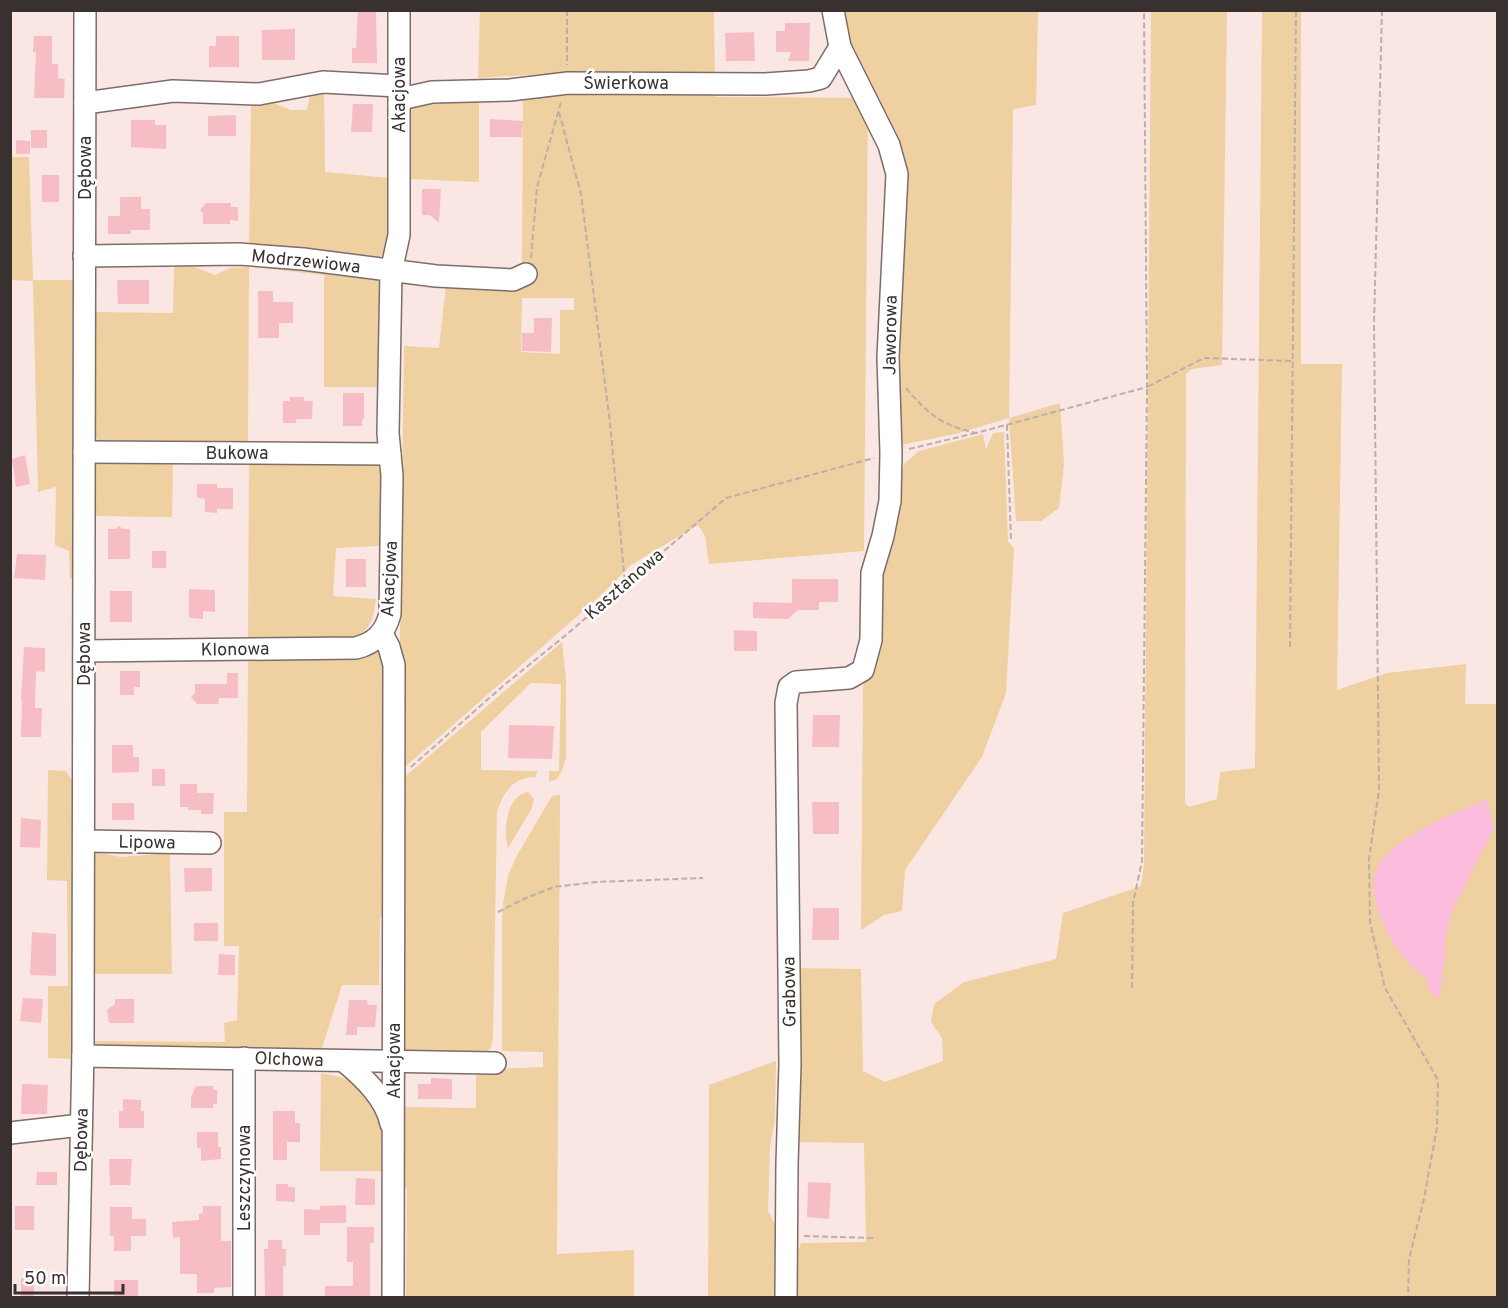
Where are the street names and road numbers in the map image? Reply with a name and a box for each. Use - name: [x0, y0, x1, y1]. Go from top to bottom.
- street label: Akacjowa: [389, 57, 412, 133]
- street label: Świerkowa: [583, 71, 669, 96]
- street label: Dębowa: [75, 136, 98, 200]
- street label: Modrzewiowa: [250, 245, 362, 280]
- street label: Jaworowa: [879, 295, 904, 375]
- street label: Bukowa: [206, 443, 268, 466]
- street label: Akacjowa: [377, 540, 404, 618]
- street label: Kasztanowa: [581, 545, 669, 626]
- street label: Dębowa: [74, 622, 97, 686]
- street label: Klonowa: [200, 638, 270, 663]
- street label: Lipowa: [118, 832, 176, 855]
- street label: Grabowa: [778, 956, 803, 1028]
- street label: Akacjowa: [384, 1023, 407, 1099]
- street label: Olchowa: [254, 1048, 324, 1073]
- street label: Dębowa: [70, 1108, 95, 1172]
- street label: Leszczynowa: [234, 1125, 257, 1231]

